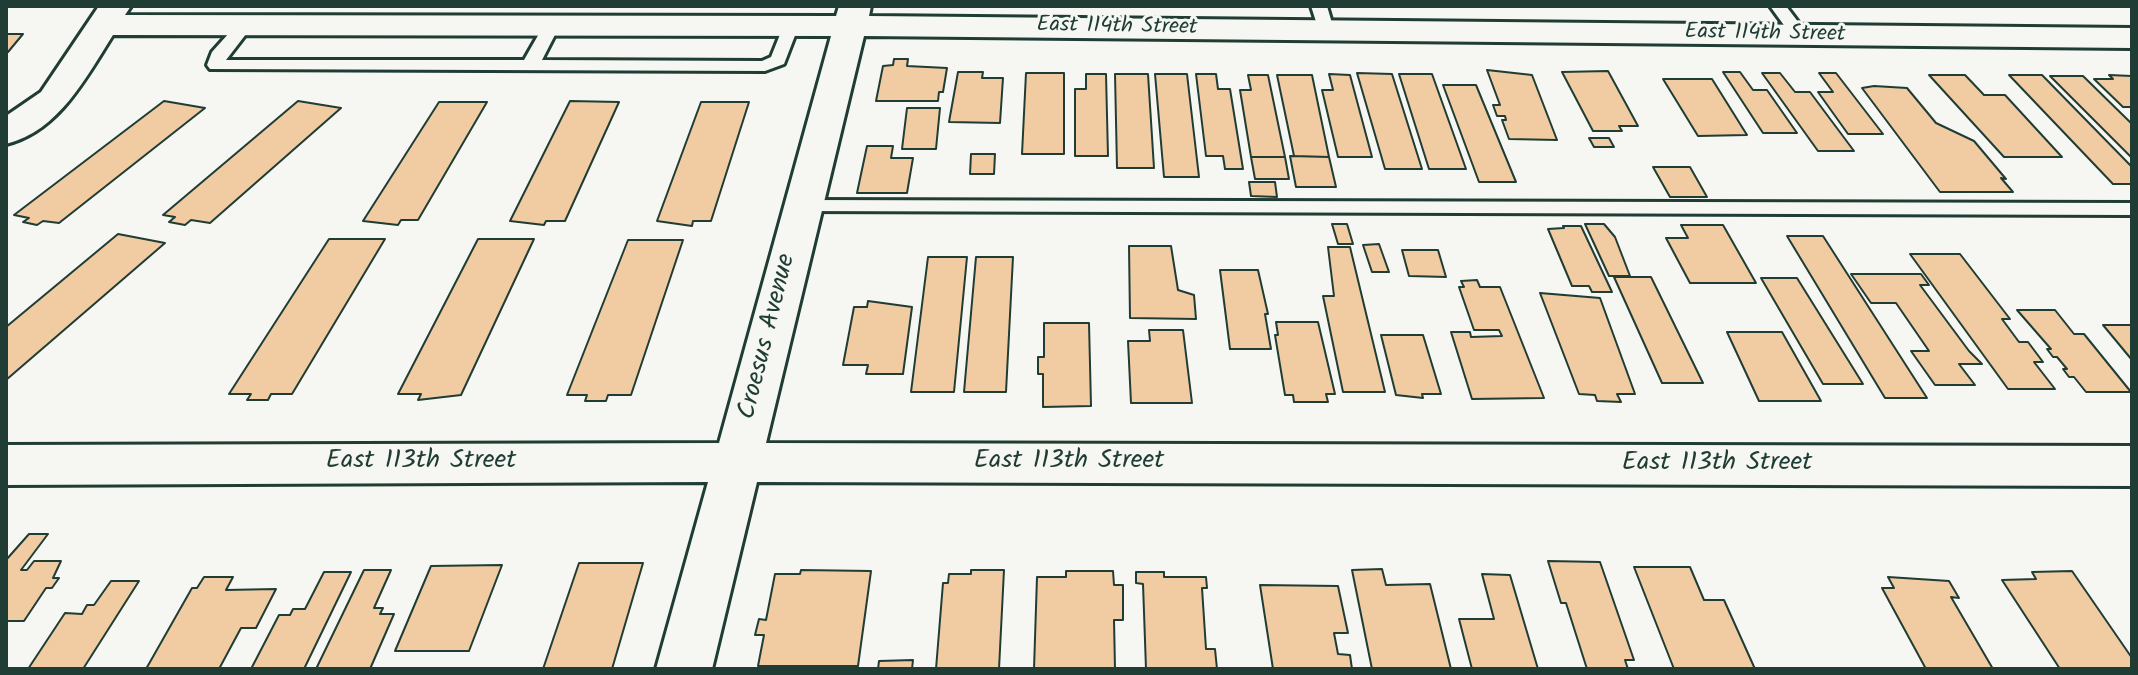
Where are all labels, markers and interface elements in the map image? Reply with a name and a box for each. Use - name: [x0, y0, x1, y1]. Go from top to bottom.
- street label: East 114th Street: [1036, 13, 1198, 43]
- street label: East 114th Street: [1684, 20, 1846, 50]
- street label: Croesus Avenue: [733, 251, 805, 423]
- street label: East 113th Street: [326, 447, 516, 479]
- street label: East 113th Street: [974, 447, 1164, 479]
- street label: East 113th Street: [1622, 449, 1812, 481]

